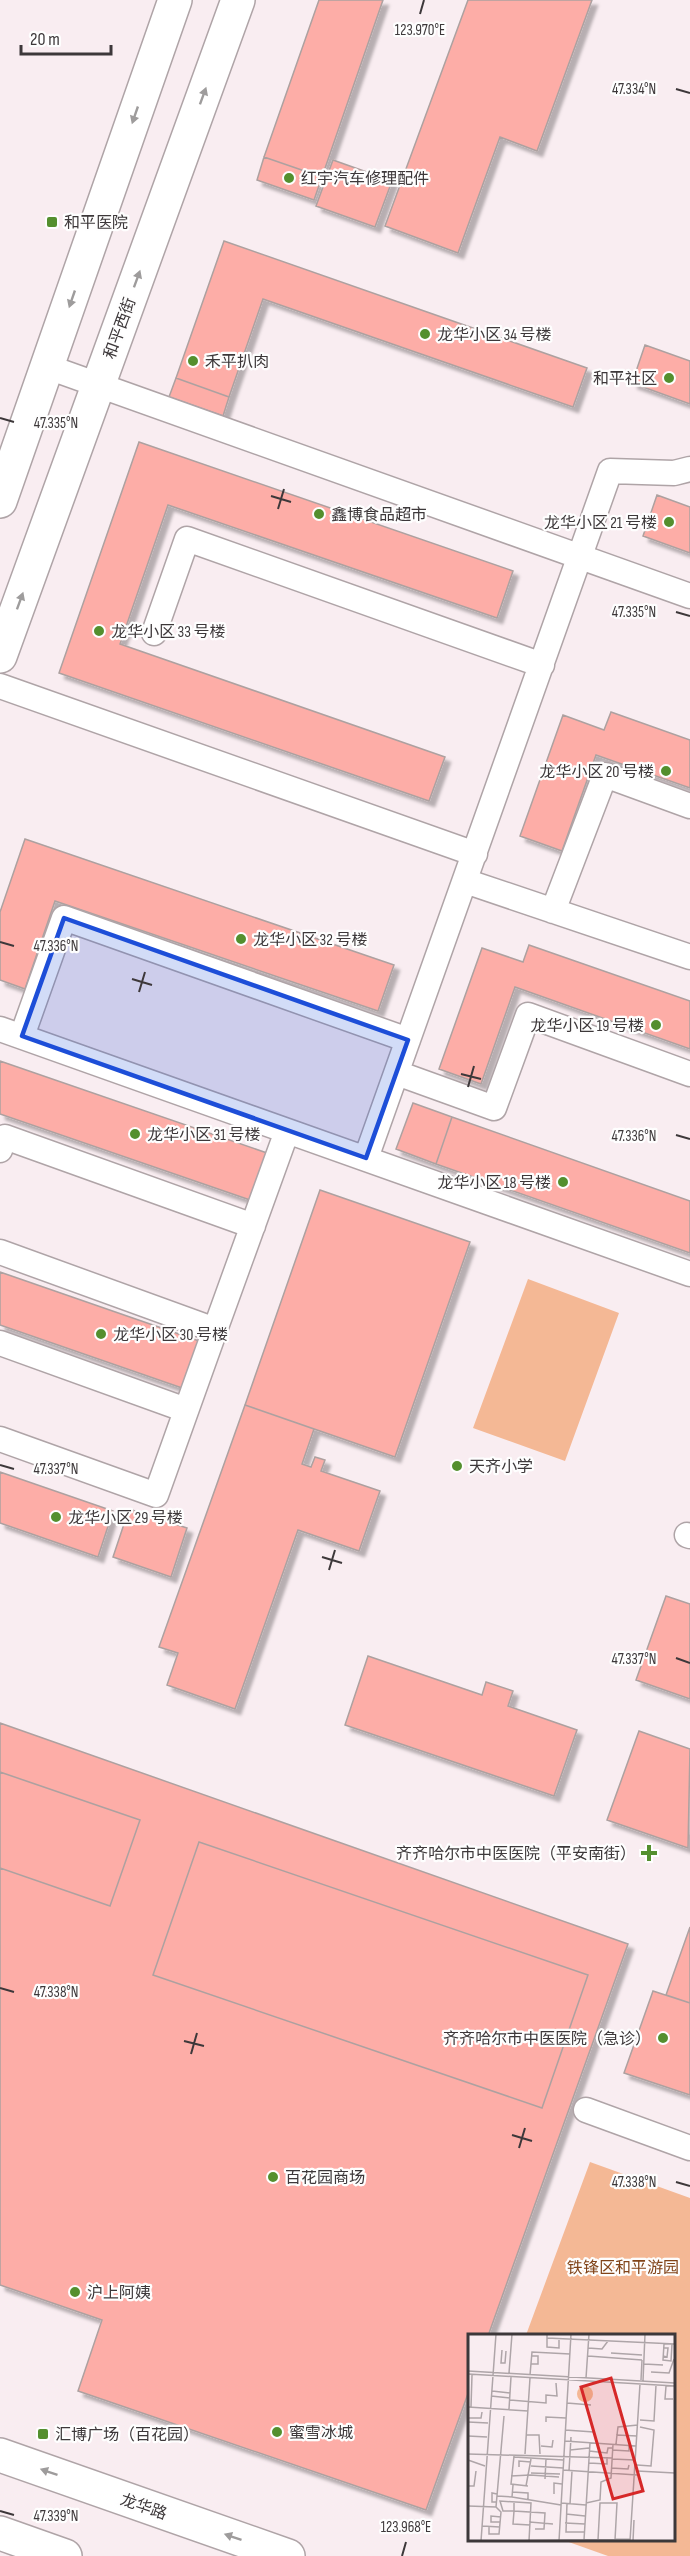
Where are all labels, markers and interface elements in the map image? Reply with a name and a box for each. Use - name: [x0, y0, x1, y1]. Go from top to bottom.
- scale bar: [21, 18, 111, 56]
- text: 123.970°E: [395, 21, 445, 40]
- text: 20 m: [30, 29, 60, 50]
- text: 47.334°N: [612, 80, 656, 99]
- one-way arrow: [199, 87, 208, 105]
- one-way arrow: [130, 106, 140, 124]
- place label: 红宇汽车修理配件: [301, 170, 429, 189]
- marker: 红宇汽车修理配件: [282, 171, 296, 185]
- place label: 和平医院: [64, 214, 128, 233]
- marker: 和平医院: [45, 215, 59, 229]
- one-way arrow: [132, 270, 142, 288]
- one-way arrow: [66, 290, 76, 308]
- street label: 和平西街: [101, 295, 140, 362]
- place label: 龙华小区 34 号楼: [437, 326, 552, 345]
- marker: 龙华小区 34 号楼: [418, 327, 432, 341]
- place label: 禾平扒肉: [205, 353, 269, 372]
- marker: 禾平扒肉: [186, 354, 200, 368]
- place label: 和平社区: [593, 370, 657, 389]
- marker: 和平社区: [662, 371, 676, 385]
- text: 47.335°N: [34, 414, 78, 433]
- place label: 鑫博食品超市: [331, 506, 427, 525]
- marker: 鑫博食品超市: [312, 507, 326, 521]
- place label: 龙华小区 21 号楼: [544, 514, 657, 533]
- marker: 龙华小区 21 号楼: [662, 515, 676, 529]
- one-way arrow: [16, 592, 25, 610]
- text: 47.335°N: [612, 603, 656, 622]
- place label: 龙华小区 33 号楼: [111, 623, 226, 642]
- marker: 龙华小区 33 号楼: [92, 624, 106, 638]
- place label: 龙华小区 20 号楼: [539, 763, 654, 782]
- marker: 龙华小区 20 号楼: [659, 764, 673, 778]
- place label: 龙华小区 32 号楼: [253, 931, 367, 950]
- marker: 龙华小区 32 号楼: [234, 932, 248, 946]
- text: 47.336°N: [34, 937, 78, 956]
- place label: 龙华小区 19 号楼: [530, 1017, 644, 1036]
- marker: 龙华小区 19 号楼: [649, 1018, 663, 1032]
- place label: 龙华小区 31 号楼: [147, 1126, 260, 1145]
- marker: 龙华小区 31 号楼: [128, 1127, 142, 1141]
- text: 47.336°N: [612, 1127, 656, 1146]
- place label: 龙华小区 18 号楼: [437, 1174, 551, 1193]
- marker: 龙华小区 18 号楼: [556, 1175, 570, 1189]
- place label: 龙华小区 30 号楼: [113, 1326, 228, 1345]
- marker: 龙华小区 30 号楼: [94, 1327, 108, 1341]
- place label: 天齐小学: [469, 1458, 533, 1477]
- marker: 天齐小学: [450, 1459, 464, 1473]
- text: 47.337°N: [34, 1460, 78, 1479]
- place label: 龙华小区 29 号楼: [68, 1509, 183, 1528]
- marker: 龙华小区 29 号楼: [49, 1510, 63, 1524]
- text: 47.337°N: [612, 1650, 656, 1669]
- marker: 齐齐哈尔市中医医院（平安南街）: [640, 1844, 658, 1862]
- place label: 齐齐哈尔市中医医院（平安南街）: [396, 1845, 636, 1864]
- text: 47.338°N: [34, 1983, 78, 2002]
- place label: 齐齐哈尔市中医医院（急诊）: [443, 2030, 651, 2049]
- marker: 齐齐哈尔市中医医院（急诊）: [656, 2031, 670, 2045]
- place label: 百花园商场: [285, 2169, 365, 2188]
- marker: 百花园商场: [266, 2170, 280, 2184]
- text: 47.338°N: [612, 2173, 656, 2192]
- park label: 铁锋区和平游园: [567, 2259, 679, 2278]
- place label: 沪上阿姨: [87, 2284, 151, 2303]
- marker: 沪上阿姨: [68, 2285, 82, 2299]
- inset map: [468, 2334, 675, 2541]
- place label: 蜜雪冰城: [289, 2424, 353, 2443]
- marker: 蜜雪冰城: [270, 2425, 284, 2439]
- place label: 汇博广场（百花园）: [55, 2426, 199, 2445]
- marker: 汇博广场（百花园）: [36, 2427, 50, 2441]
- one-way arrow: [40, 2467, 58, 2477]
- street label: 龙华路: [118, 2491, 169, 2524]
- text: 47.339°N: [33, 2507, 79, 2526]
- text: 123.968°E: [381, 2518, 431, 2537]
- one-way arrow: [224, 2531, 242, 2541]

